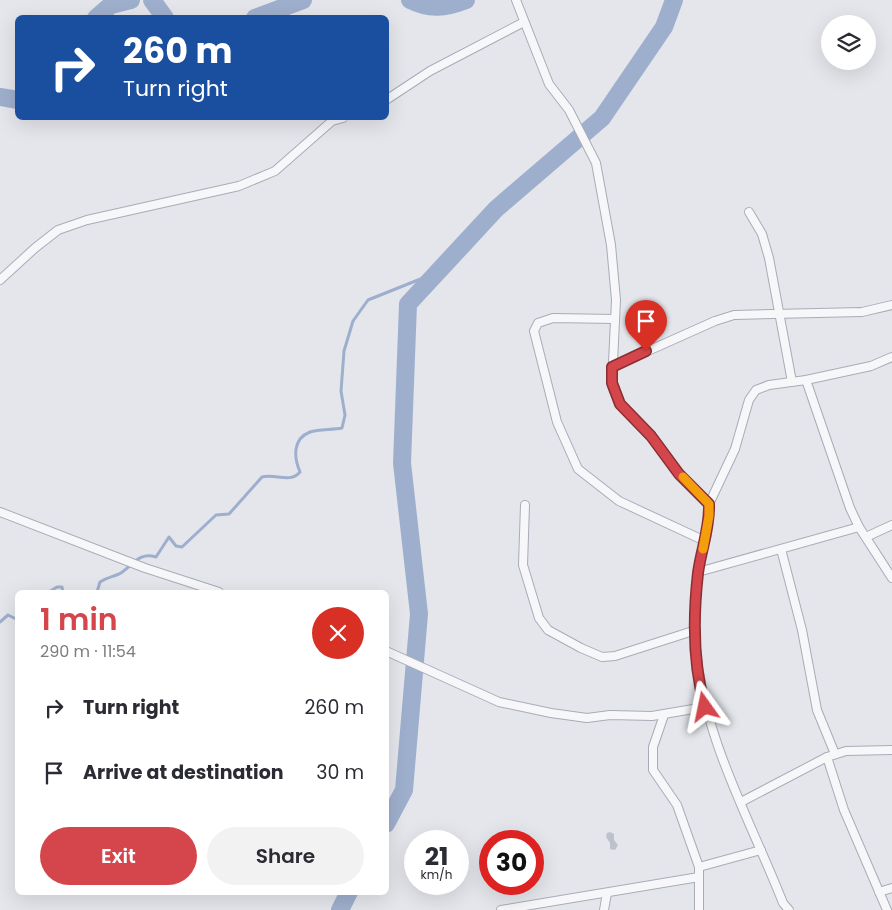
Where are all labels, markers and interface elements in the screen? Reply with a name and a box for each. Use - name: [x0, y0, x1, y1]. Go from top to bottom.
- map controls: [821, 15, 876, 70]
- button: layers: [821, 15, 876, 70]
- text: 260 m: [123, 26, 233, 75]
- icon: right: [40, 35, 105, 100]
- text: Turn right: [123, 73, 228, 104]
- pin: [625, 300, 667, 351]
- icon: arrive: [632, 307, 660, 335]
- text: 1 min: [40, 598, 118, 641]
- button: close: [312, 607, 364, 659]
- text: 290 m · 11:54: [40, 640, 136, 663]
- position arrow: [678, 680, 730, 732]
- icon: right: [40, 694, 68, 722]
- text: Turn right: [83, 694, 179, 721]
- text: 260 m: [304, 694, 364, 721]
- icon: arrive: [40, 759, 68, 787]
- text: Arrive at destination: [83, 759, 284, 786]
- text: 30 m: [316, 759, 364, 786]
- button: Exit: [40, 827, 197, 885]
- button: Share: [207, 827, 364, 885]
- speed limit sign: 30: [479, 830, 544, 895]
- text: 21: [425, 839, 448, 874]
- text: km/h: [421, 866, 452, 883]

